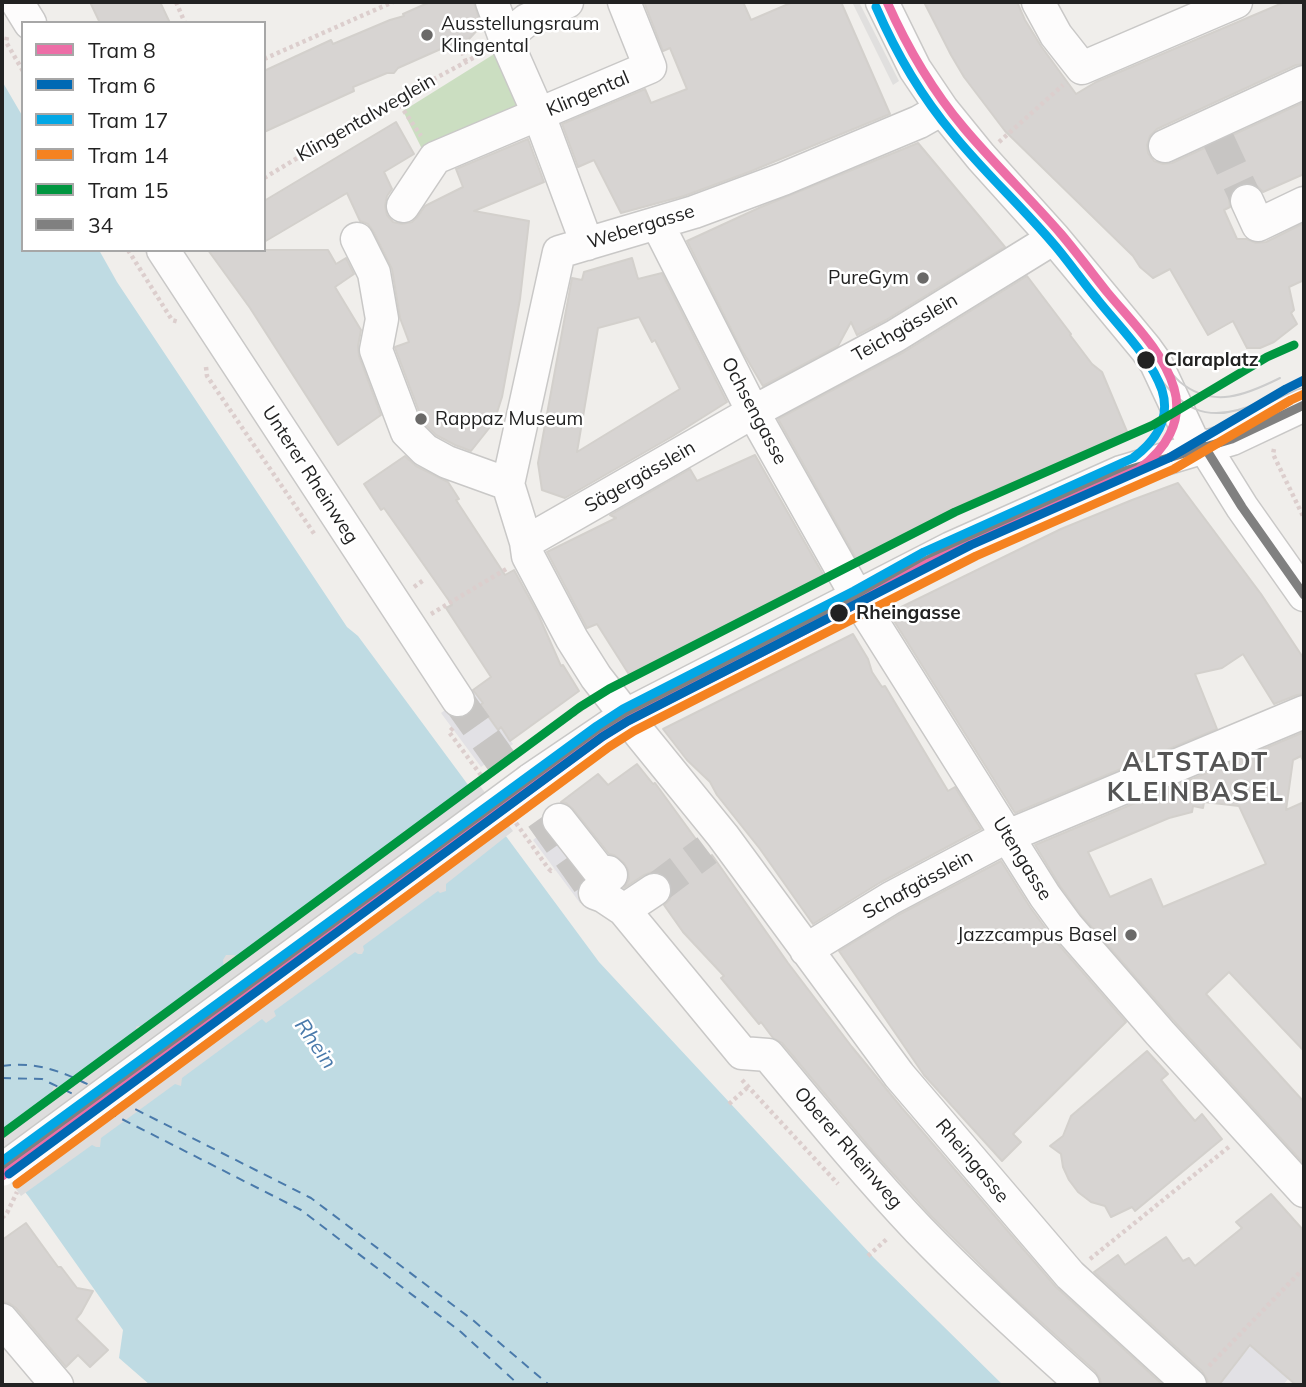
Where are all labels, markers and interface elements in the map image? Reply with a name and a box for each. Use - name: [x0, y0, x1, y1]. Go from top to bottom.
- place label: Ausstellungsraum Klingental: [441, 13, 599, 57]
- legend: [21, 21, 266, 252]
- marker: Ausstellungsraum Klingental: [419, 27, 435, 43]
- text: Tram 8: [88, 37, 156, 63]
- street label: Klingental: [543, 66, 633, 122]
- street label: Klingentalweglein: [293, 69, 439, 167]
- text: Tram 6: [88, 72, 156, 98]
- text: Tram 17: [88, 107, 168, 133]
- text: Tram 14: [88, 142, 168, 168]
- text: Tram 15: [88, 177, 168, 203]
- street label: Webergasse: [585, 200, 697, 254]
- text: 34: [88, 212, 113, 238]
- place label: PureGym: [828, 267, 909, 289]
- marker: PureGym: [915, 270, 931, 286]
- street label: Teichgässlein: [848, 289, 962, 367]
- marker: Claraplatz: [1135, 349, 1157, 371]
- place label: Claraplatz: [1164, 349, 1259, 371]
- street label: Ochsengasse: [716, 353, 792, 469]
- street label: Unterer Rheinweg: [257, 402, 363, 548]
- place label: Rappaz Museum: [435, 408, 583, 430]
- marker: Rappaz Museum: [413, 411, 429, 427]
- street label: Sägergässlein: [581, 436, 699, 518]
- marker: Rheingasse: [828, 602, 850, 624]
- place label: Rheingasse: [856, 602, 961, 624]
- district label: ALTSTADT KLEINBASEL: [1108, 747, 1284, 808]
- street label: Utengasse: [987, 813, 1057, 905]
- street label: Schafgässlein: [859, 845, 977, 925]
- place label: Jazzcampus Basel: [957, 924, 1117, 946]
- marker: Jazzcampus Basel: [1123, 927, 1139, 943]
- water label: Rhein: [289, 1014, 341, 1074]
- street label: Oberer Rheinweg: [789, 1083, 907, 1213]
- street label: Rheingasse: [930, 1114, 1014, 1208]

